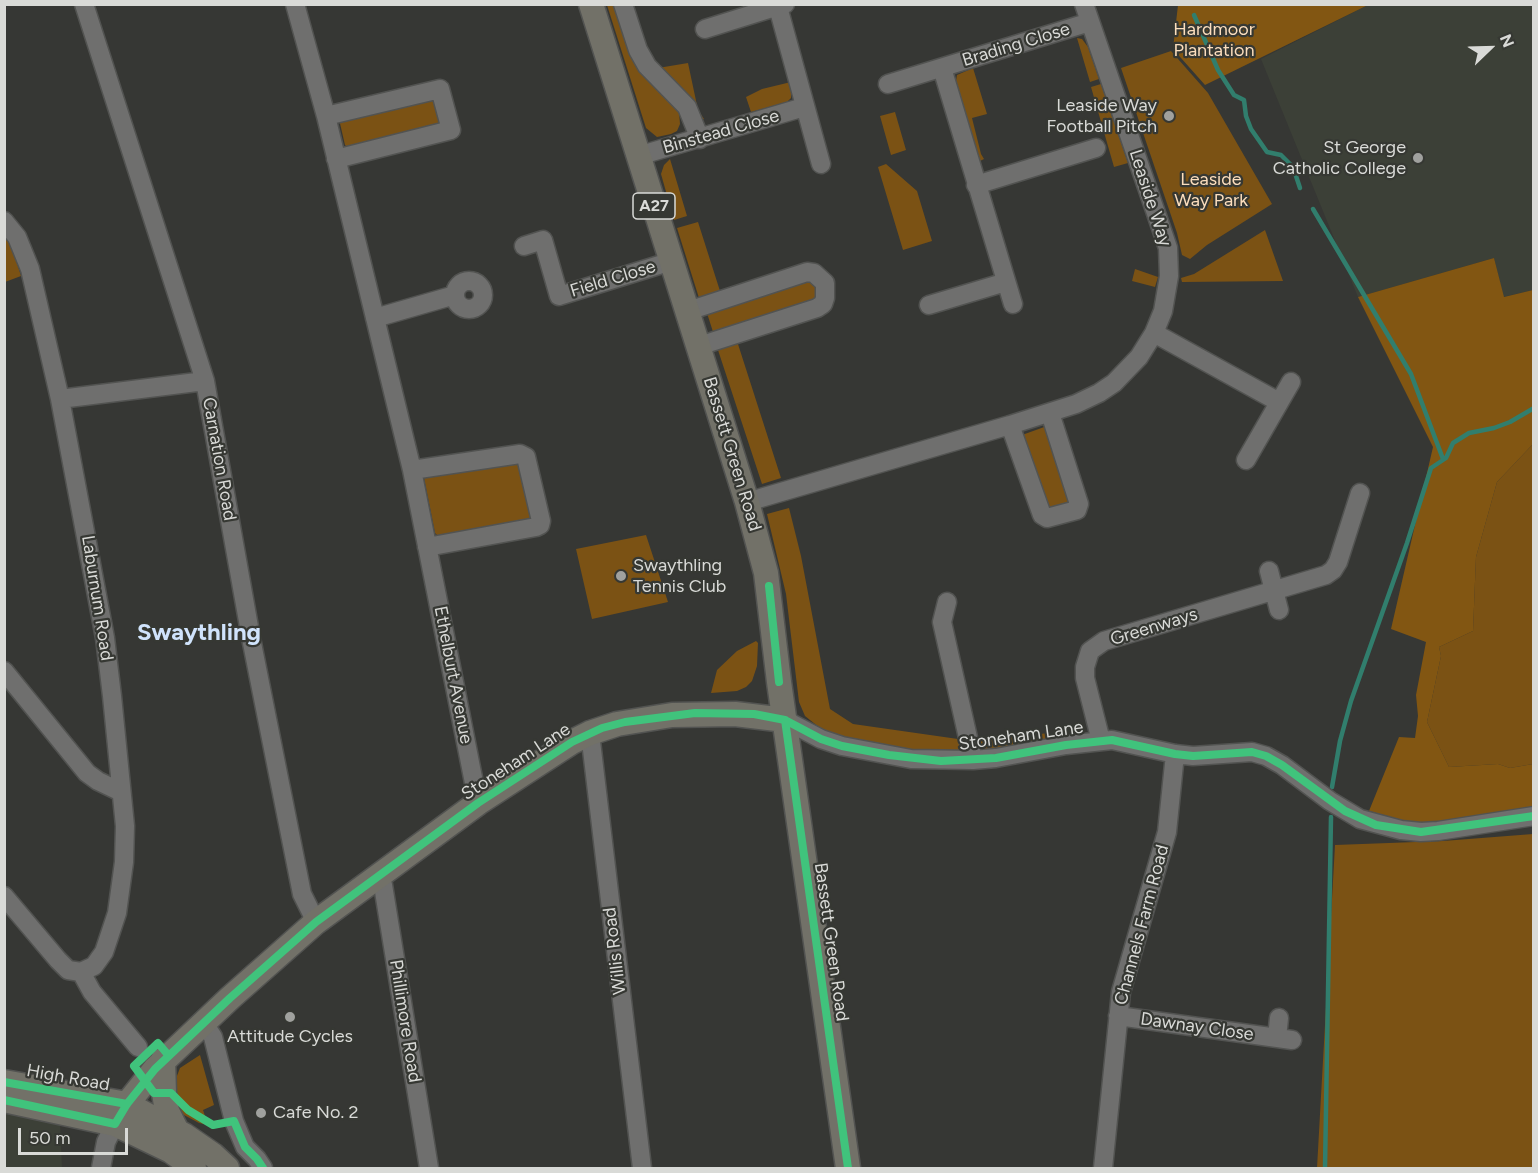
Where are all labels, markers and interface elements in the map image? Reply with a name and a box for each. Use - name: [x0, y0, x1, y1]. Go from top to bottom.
- street label: Brading Close: [959, 18, 1073, 72]
- north arrow: [1460, 18, 1520, 78]
- park label: Hardmoor Plantation: [1173, 19, 1255, 62]
- text: N: [1496, 31, 1518, 50]
- place label: Leaside Way Football Pitch: [1046, 95, 1157, 138]
- street label: Binstead Close: [660, 105, 782, 159]
- marker: Leaside Way Football Pitch: [1162, 109, 1176, 123]
- place label: St George Catholic College: [1273, 137, 1406, 180]
- street label: Leaside Way: [1124, 147, 1176, 249]
- marker: St George Catholic College: [1411, 151, 1425, 165]
- park label: Leaside Way Park: [1174, 169, 1248, 212]
- road number: A27: [633, 193, 675, 219]
- street label: Field Close: [568, 256, 658, 302]
- street label: Bassett Green Road: [698, 374, 766, 534]
- street label: Carnation Road: [198, 396, 240, 522]
- street label: Laburnum Road: [76, 534, 118, 662]
- place label: Swaythling Tennis Club: [633, 555, 726, 598]
- marker: Swaythling Tennis Club: [614, 569, 628, 583]
- street label: Greenways: [1108, 603, 1200, 651]
- street label: Ethelburt Avenue: [429, 604, 477, 746]
- district label: Swaythling: [137, 619, 261, 647]
- street label: Stoneham Lane: [957, 717, 1085, 755]
- street label: Stoneham Lane: [457, 719, 575, 805]
- street label: Channels Farm Road: [1110, 842, 1174, 1008]
- street label: Bassett Green Road: [809, 861, 853, 1023]
- street label: Willis Road: [599, 906, 631, 996]
- street label: Phillimore Road: [385, 958, 425, 1084]
- street label: Dawnay Close: [1139, 1008, 1255, 1046]
- marker: Attitude Cycles: [283, 1010, 297, 1024]
- place label: Attitude Cycles: [227, 1026, 353, 1048]
- street label: High Road: [25, 1060, 111, 1096]
- place label: Cafe No. 2: [273, 1102, 359, 1124]
- marker: Cafe No. 2: [254, 1106, 268, 1120]
- scale bar: [21, 1116, 130, 1154]
- text: 50 m: [29, 1127, 71, 1149]

